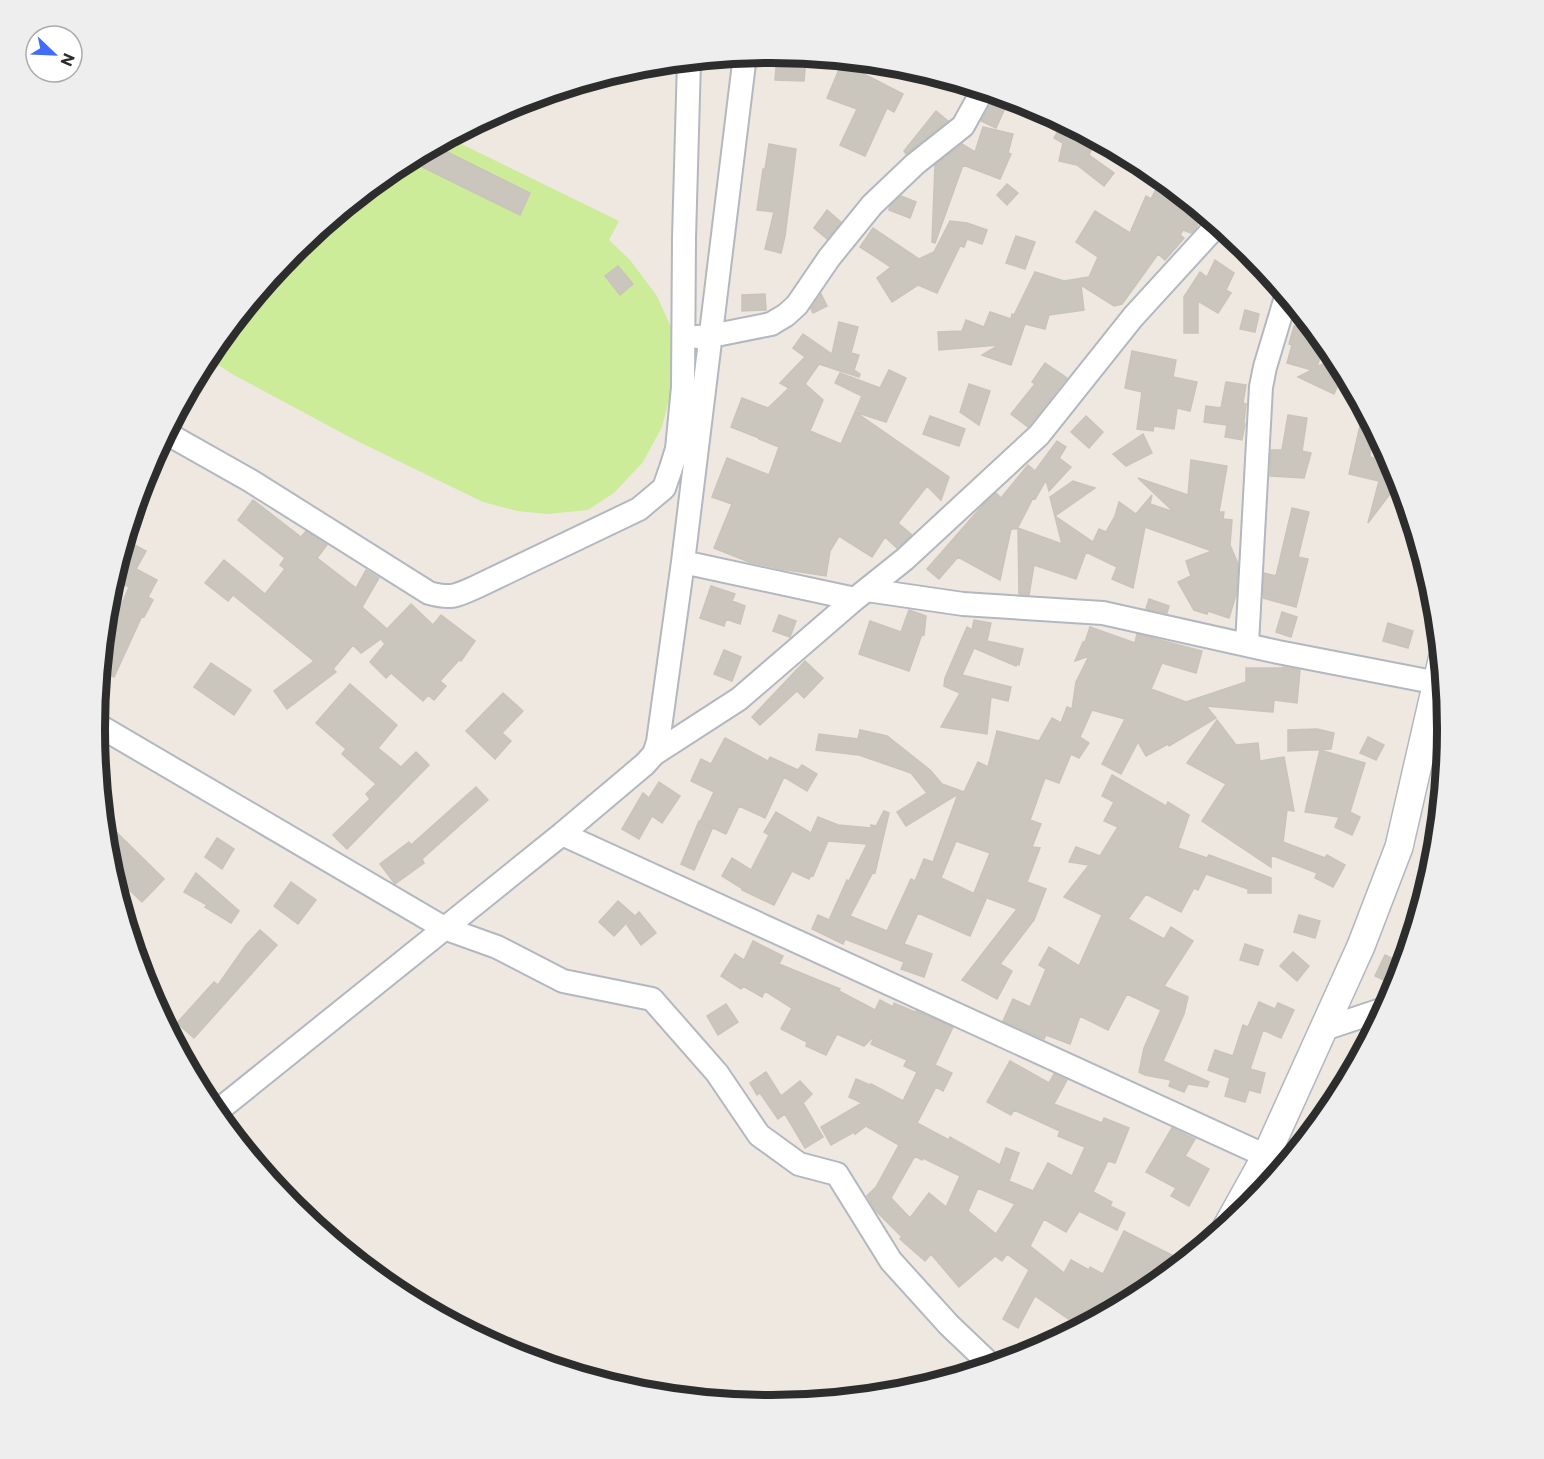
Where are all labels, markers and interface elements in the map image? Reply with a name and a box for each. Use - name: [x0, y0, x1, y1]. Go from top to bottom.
- north arrow: [24, 24, 84, 84]
- text: N: [57, 51, 79, 69]

